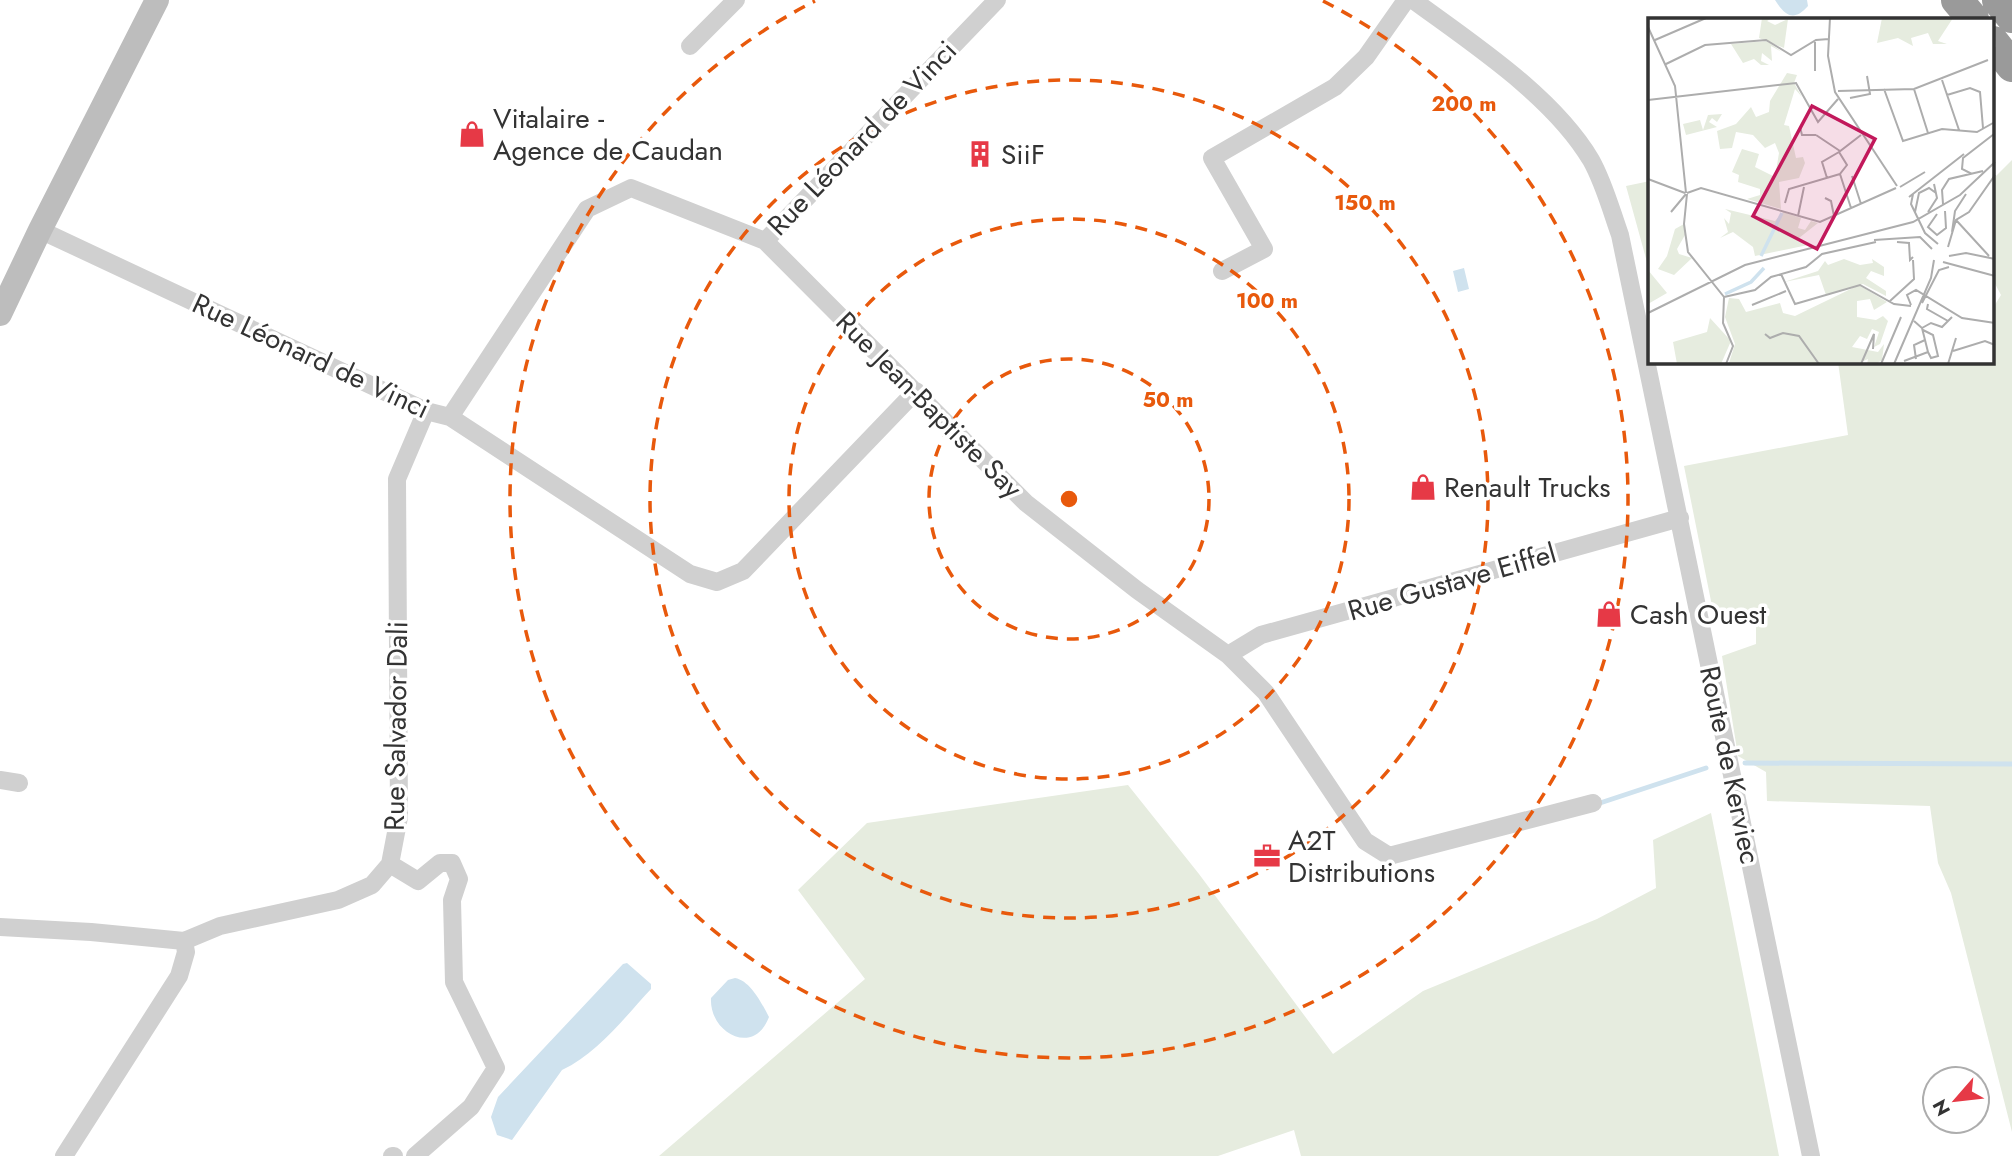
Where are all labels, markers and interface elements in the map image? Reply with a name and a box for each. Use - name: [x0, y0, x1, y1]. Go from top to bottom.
- inset map: [1648, 18, 1994, 364]
- street label: Rue Léonard de Vinci: [758, 31, 966, 245]
- text: 200 m: [1431, 89, 1497, 119]
- place label: Vitalaire - Agence de Caudan: [493, 98, 723, 171]
- shop icon: Vitalaire - Agence de Caudan: [457, 119, 487, 149]
- place label: SiiF: [1001, 134, 1045, 175]
- building icon: SiiF: [965, 139, 995, 169]
- text: 150 m: [1334, 188, 1396, 218]
- street label: Rue Léonard de Vinci: [186, 283, 436, 429]
- text: 100 m: [1236, 286, 1298, 316]
- street label: Rue Jean-Baptiste Say: [826, 302, 1032, 508]
- text: 50 m: [1143, 385, 1193, 415]
- place label: Renault Trucks: [1444, 467, 1611, 508]
- shop icon: Renault Trucks: [1408, 472, 1438, 502]
- centre of rings: [1057, 487, 1081, 511]
- street label: Rue Gustave Eiffel: [1343, 533, 1561, 631]
- place label: Cash Ouest: [1630, 594, 1767, 635]
- shop icon: Cash Ouest: [1594, 599, 1624, 629]
- street label: Rue Salvador Dali: [374, 621, 418, 831]
- street label: Route de Kerviec: [1689, 662, 1771, 868]
- place label: A2T Distributions: [1288, 820, 1435, 893]
- office icon: A2T Distributions: [1252, 841, 1282, 871]
- north arrow: [1921, 1065, 1991, 1135]
- text: N: [1926, 1095, 1957, 1121]

